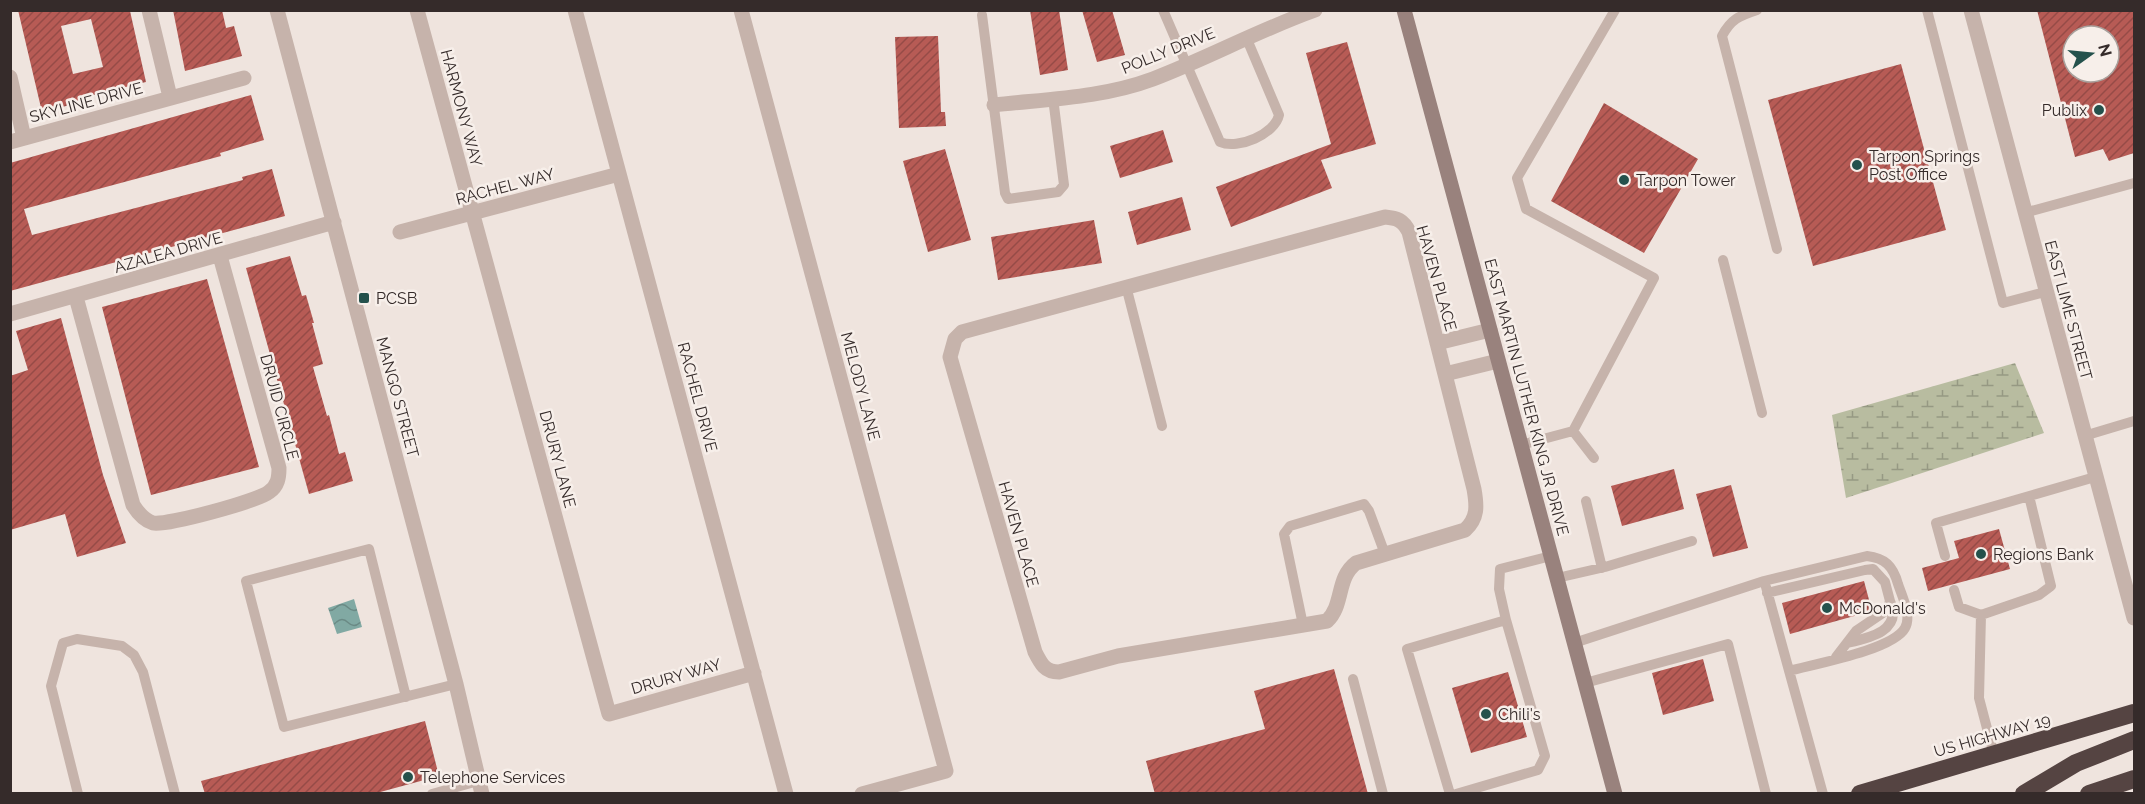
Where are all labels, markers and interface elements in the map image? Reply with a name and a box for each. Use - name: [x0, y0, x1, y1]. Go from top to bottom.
- street label: POLLY DRIVE: [1119, 23, 1218, 78]
- north arrow: [2061, 24, 2121, 84]
- text: N: [2094, 42, 2116, 59]
- street label: HARMONY WAY: [437, 47, 486, 169]
- street label: SKYLINE DRIVE: [27, 78, 145, 127]
- place label: Publix: [2042, 101, 2087, 120]
- marker: Publix: [2092, 103, 2106, 117]
- place label: Tarpon Springs Post Office: [1869, 147, 1980, 184]
- marker: Tarpon Springs Post Office: [1850, 158, 1864, 172]
- street label: RACHEL WAY: [454, 164, 557, 209]
- place label: Tarpon Tower: [1636, 171, 1736, 190]
- marker: Tarpon Tower: [1617, 173, 1631, 187]
- street label: HAVEN PLACE: [1412, 223, 1461, 333]
- street label: AZALEA DRIVE: [112, 228, 225, 277]
- street label: EAST LIME STREET: [2041, 238, 2096, 382]
- street label: EAST MARTIN LUTHER KING JR DRIVE: [1480, 257, 1573, 538]
- place label: PCSB: [376, 289, 417, 308]
- marker: PCSB: [357, 291, 371, 305]
- street label: MELODY LANE: [837, 330, 884, 443]
- street label: MANGO STREET: [372, 335, 423, 460]
- street label: RACHEL DRIVE: [674, 340, 721, 454]
- street label: DRUID CIRCLE: [256, 352, 303, 462]
- street label: DRURY LANE: [535, 408, 580, 510]
- street label: HAVEN PLACE: [994, 479, 1043, 589]
- place label: Regions Bank: [1993, 545, 2094, 564]
- marker: Regions Bank: [1974, 547, 1988, 561]
- place label: McDonald's: [1839, 599, 1926, 618]
- marker: McDonald's: [1820, 601, 1834, 615]
- street label: DRURY WAY: [629, 654, 724, 698]
- place label: Chili's: [1498, 705, 1541, 724]
- marker: Chili's: [1479, 707, 1493, 721]
- street label: US HIGHWAY 19: [1932, 710, 2053, 761]
- place label: Telephone Services: [420, 768, 565, 787]
- marker: Telephone Services: [401, 770, 415, 784]

